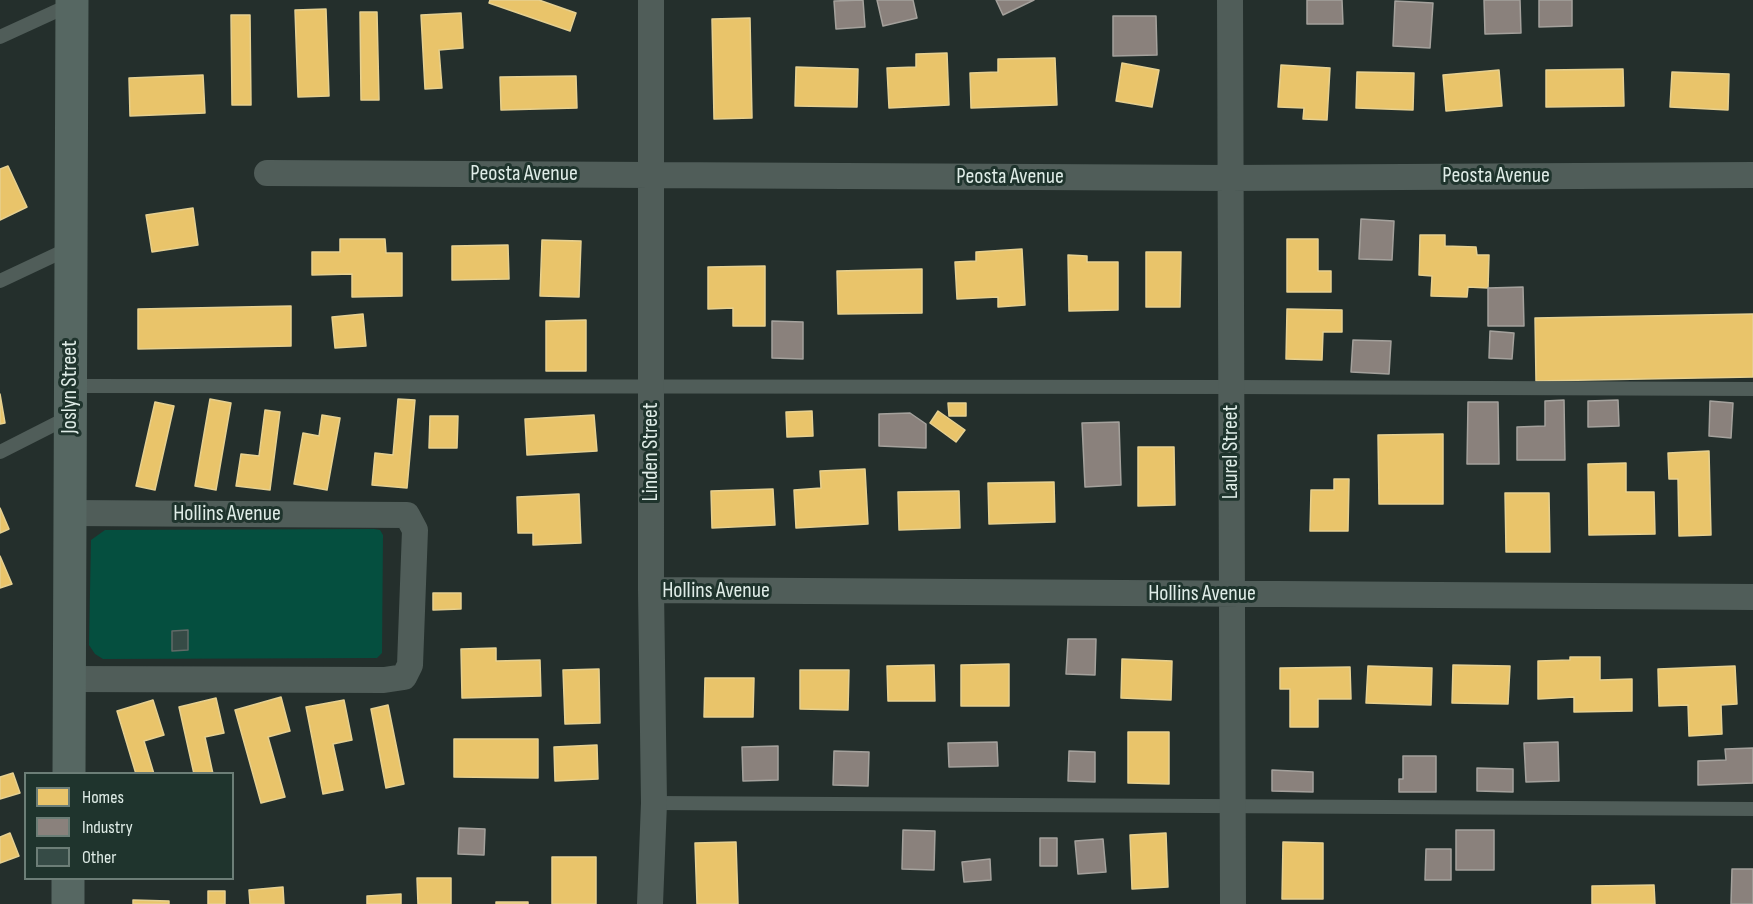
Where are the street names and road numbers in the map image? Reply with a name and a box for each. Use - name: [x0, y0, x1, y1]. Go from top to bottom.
- street label: Peosta Avenue: [470, 161, 578, 187]
- street label: Peosta Avenue: [1442, 163, 1550, 189]
- street label: Peosta Avenue: [956, 164, 1064, 190]
- street label: Joslyn Street: [57, 340, 83, 434]
- street label: Linden Street: [638, 403, 664, 501]
- street label: Laurel Street: [1218, 405, 1244, 499]
- street label: Hollins Avenue: [173, 501, 281, 527]
- street label: Hollins Avenue: [662, 578, 770, 604]
- street label: Hollins Avenue: [1148, 581, 1256, 607]

